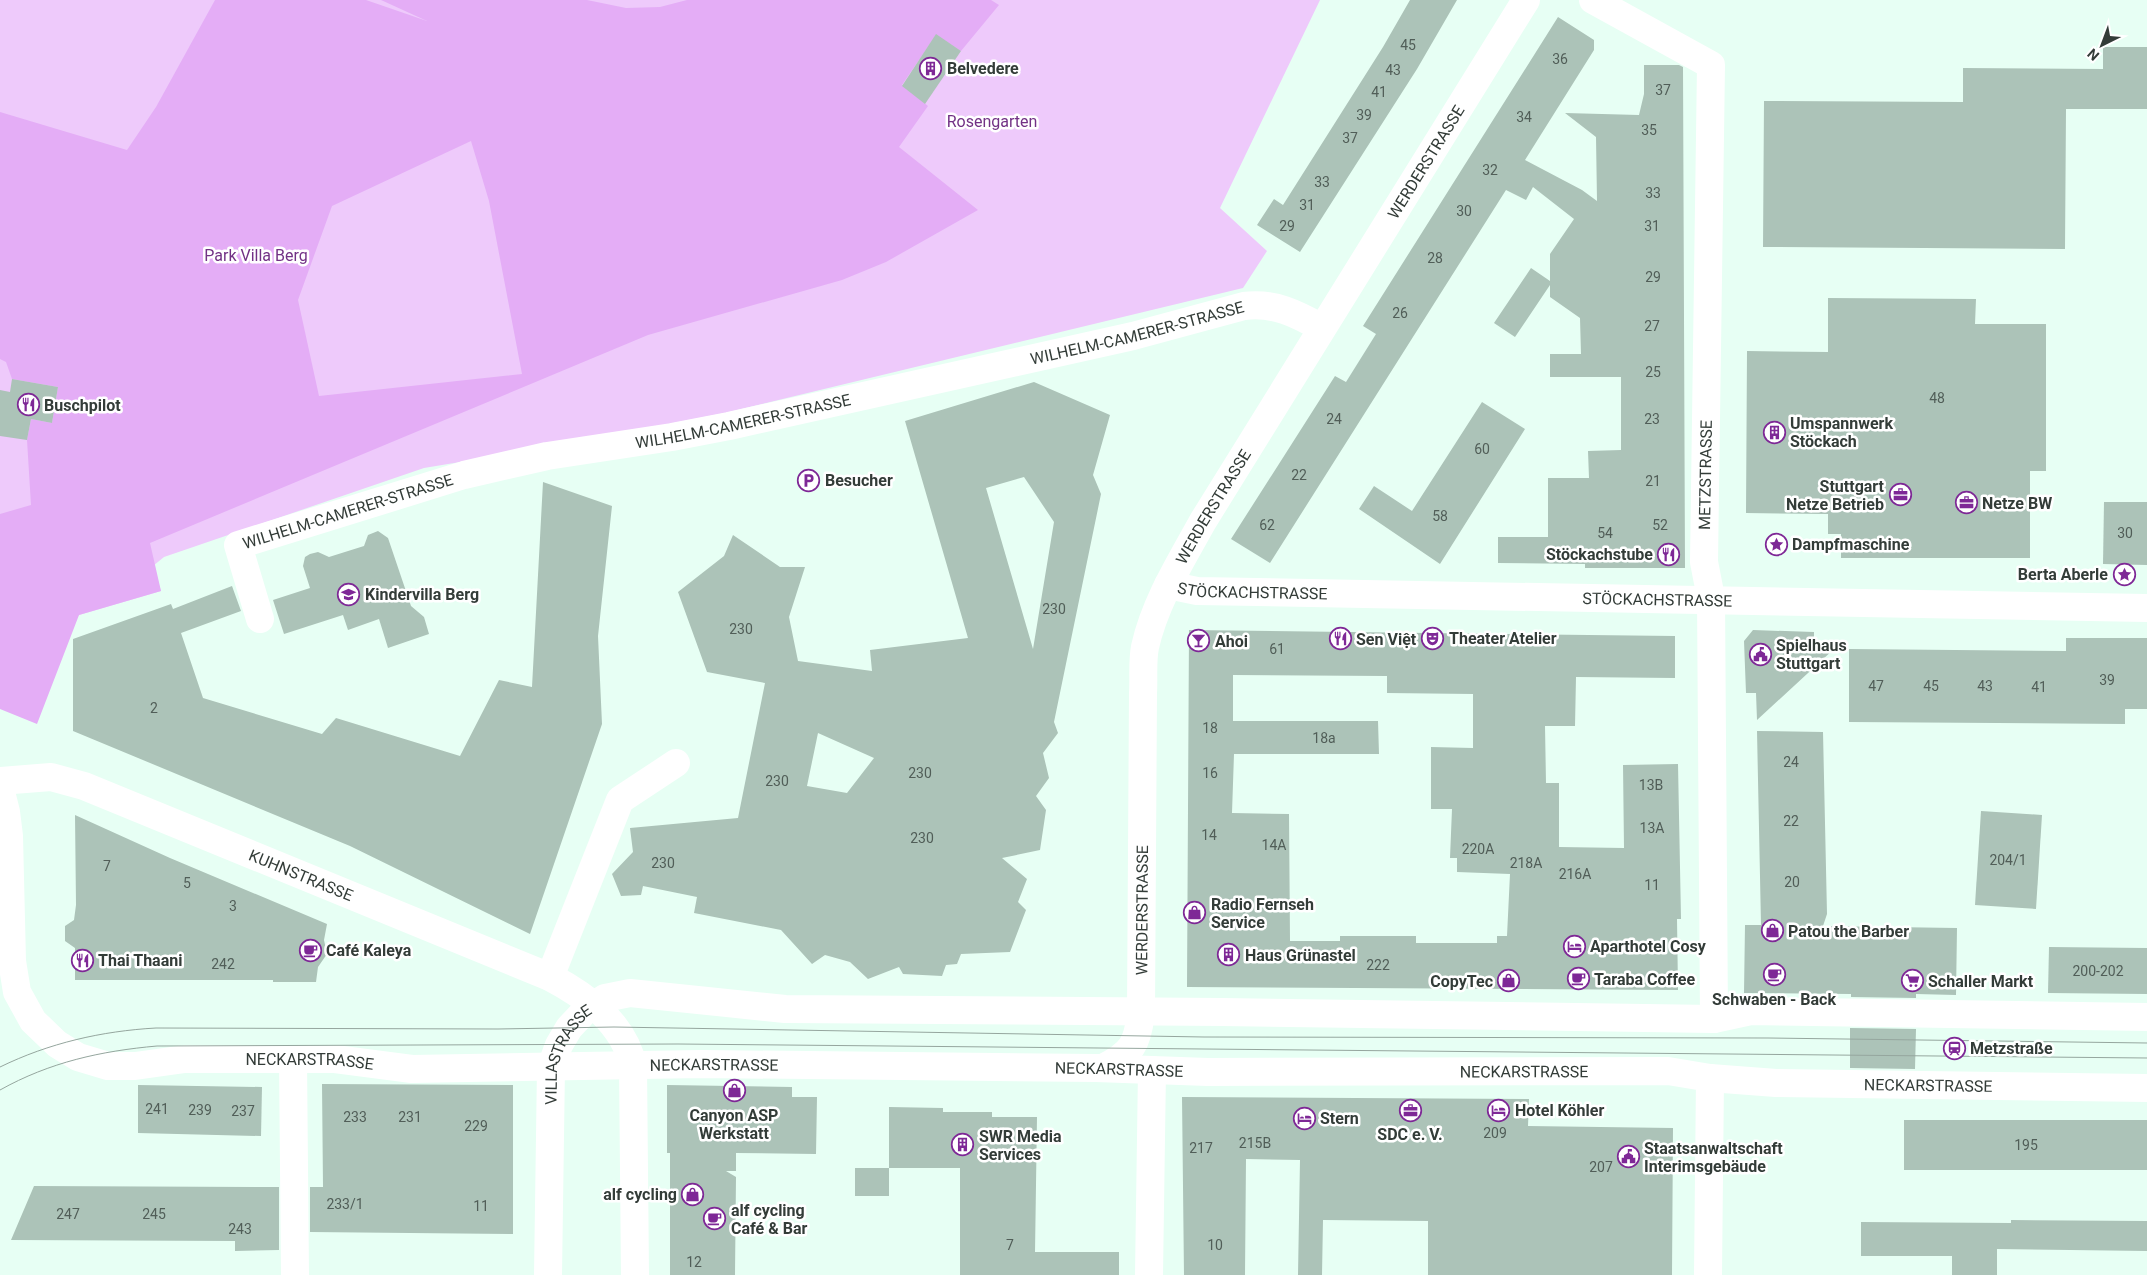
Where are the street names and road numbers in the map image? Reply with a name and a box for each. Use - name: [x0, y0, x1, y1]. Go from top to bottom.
- street label: WERDERSTRASSE: [1384, 102, 1468, 222]
- street label: WILHELM-CAMERER-STRASSE: [1029, 297, 1246, 369]
- street label: WILHELM-CAMERER-STRASSE: [634, 390, 852, 452]
- street label: METZSTRASSE: [1695, 420, 1716, 530]
- street label: WERDERSTRASSE: [1172, 446, 1255, 567]
- street label: WILHELM-CAMERER-STRASSE: [240, 470, 455, 553]
- street label: STÖCKACHSTRASSE: [1176, 578, 1328, 603]
- street label: STÖCKACHSTRASSE: [1582, 589, 1732, 611]
- street label: WERDERSTRASSE: [1132, 845, 1152, 975]
- street label: KUHNSTRASSE: [246, 846, 356, 905]
- street label: VILLASTRASSE: [541, 1001, 595, 1105]
- street label: NECKARSTRASSE: [245, 1050, 375, 1074]
- street label: NECKARSTRASSE: [650, 1055, 779, 1075]
- street label: NECKARSTRASSE: [1055, 1059, 1184, 1081]
- street label: NECKARSTRASSE: [1460, 1062, 1588, 1081]
- street label: NECKARSTRASSE: [1864, 1075, 1993, 1096]

